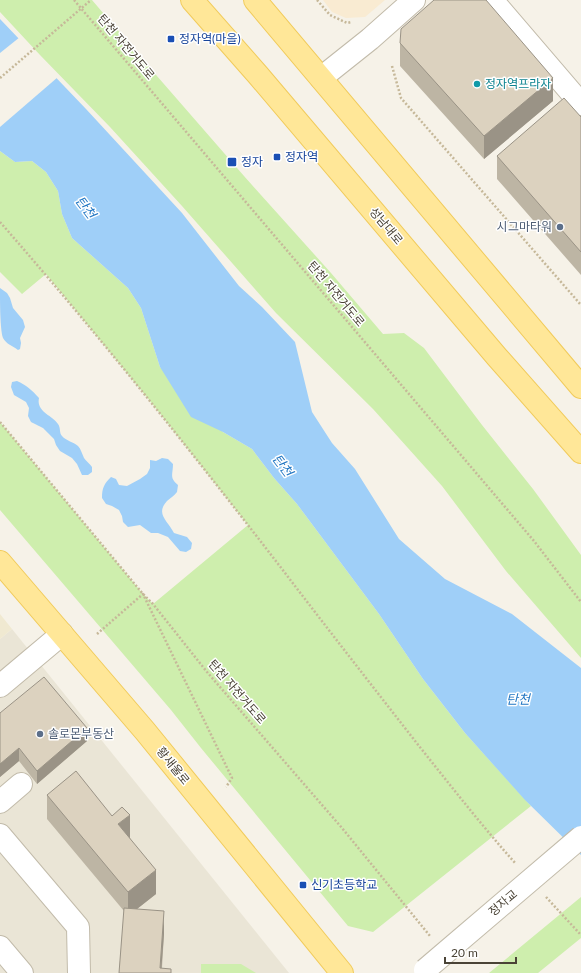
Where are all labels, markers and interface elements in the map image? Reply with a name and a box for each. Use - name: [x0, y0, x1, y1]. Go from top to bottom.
- street label: 탄천 자전거도로: [95, 11, 158, 82]
- place label: 정자역(마을): [179, 31, 241, 46]
- marker: 정자역(마을): [166, 34, 176, 44]
- place label: 정자역프라자: [485, 76, 551, 91]
- marker: 정자역프라자: [472, 79, 482, 89]
- place label: 정자역: [285, 149, 318, 164]
- marker: 정자역: [272, 152, 282, 162]
- place label: 정자: [241, 154, 263, 169]
- marker: 정자: [226, 156, 238, 168]
- water label: 탄천: [72, 193, 100, 222]
- street label: 성남대로: [366, 204, 406, 247]
- place label: 시그마타워: [497, 219, 552, 234]
- marker: 시그마타워: [555, 222, 565, 232]
- street label: 탄천 자전거도로: [305, 258, 368, 329]
- water label: 탄천: [269, 451, 297, 480]
- street label: 탄천 자전거도로: [205, 656, 269, 727]
- water label: 탄천: [506, 691, 531, 707]
- place label: 솔로몬부동산: [48, 726, 114, 741]
- marker: 솔로몬부동산: [35, 729, 45, 739]
- street label: 황새울로: [154, 744, 193, 788]
- place label: 신기초등학교: [311, 877, 377, 892]
- marker: 신기초등학교: [298, 880, 308, 890]
- street label: 정자교: [485, 886, 520, 919]
- scale bar: [445, 939, 516, 965]
- text: 20 m: [451, 945, 478, 960]

